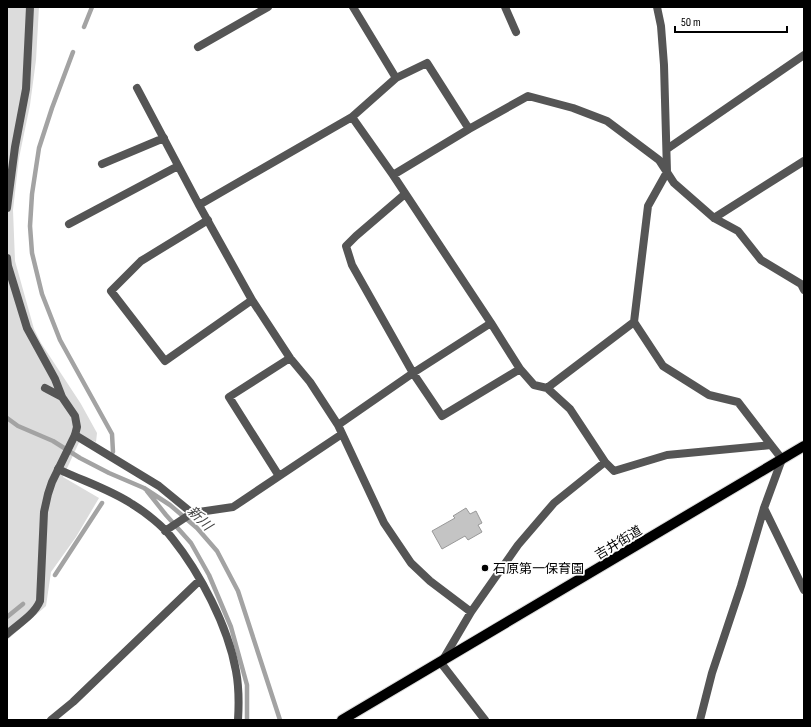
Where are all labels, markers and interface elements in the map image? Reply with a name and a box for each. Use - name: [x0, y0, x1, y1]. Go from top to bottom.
- scale bar: [675, 8, 787, 34]
- text: 50 m: [681, 15, 701, 30]
- water label: 新川: [184, 503, 217, 536]
- street label: 吉井街道: [592, 523, 645, 563]
- place label: 石原第一保育園: [493, 561, 584, 577]
- marker: 石原第一保育園: [480, 563, 490, 573]

